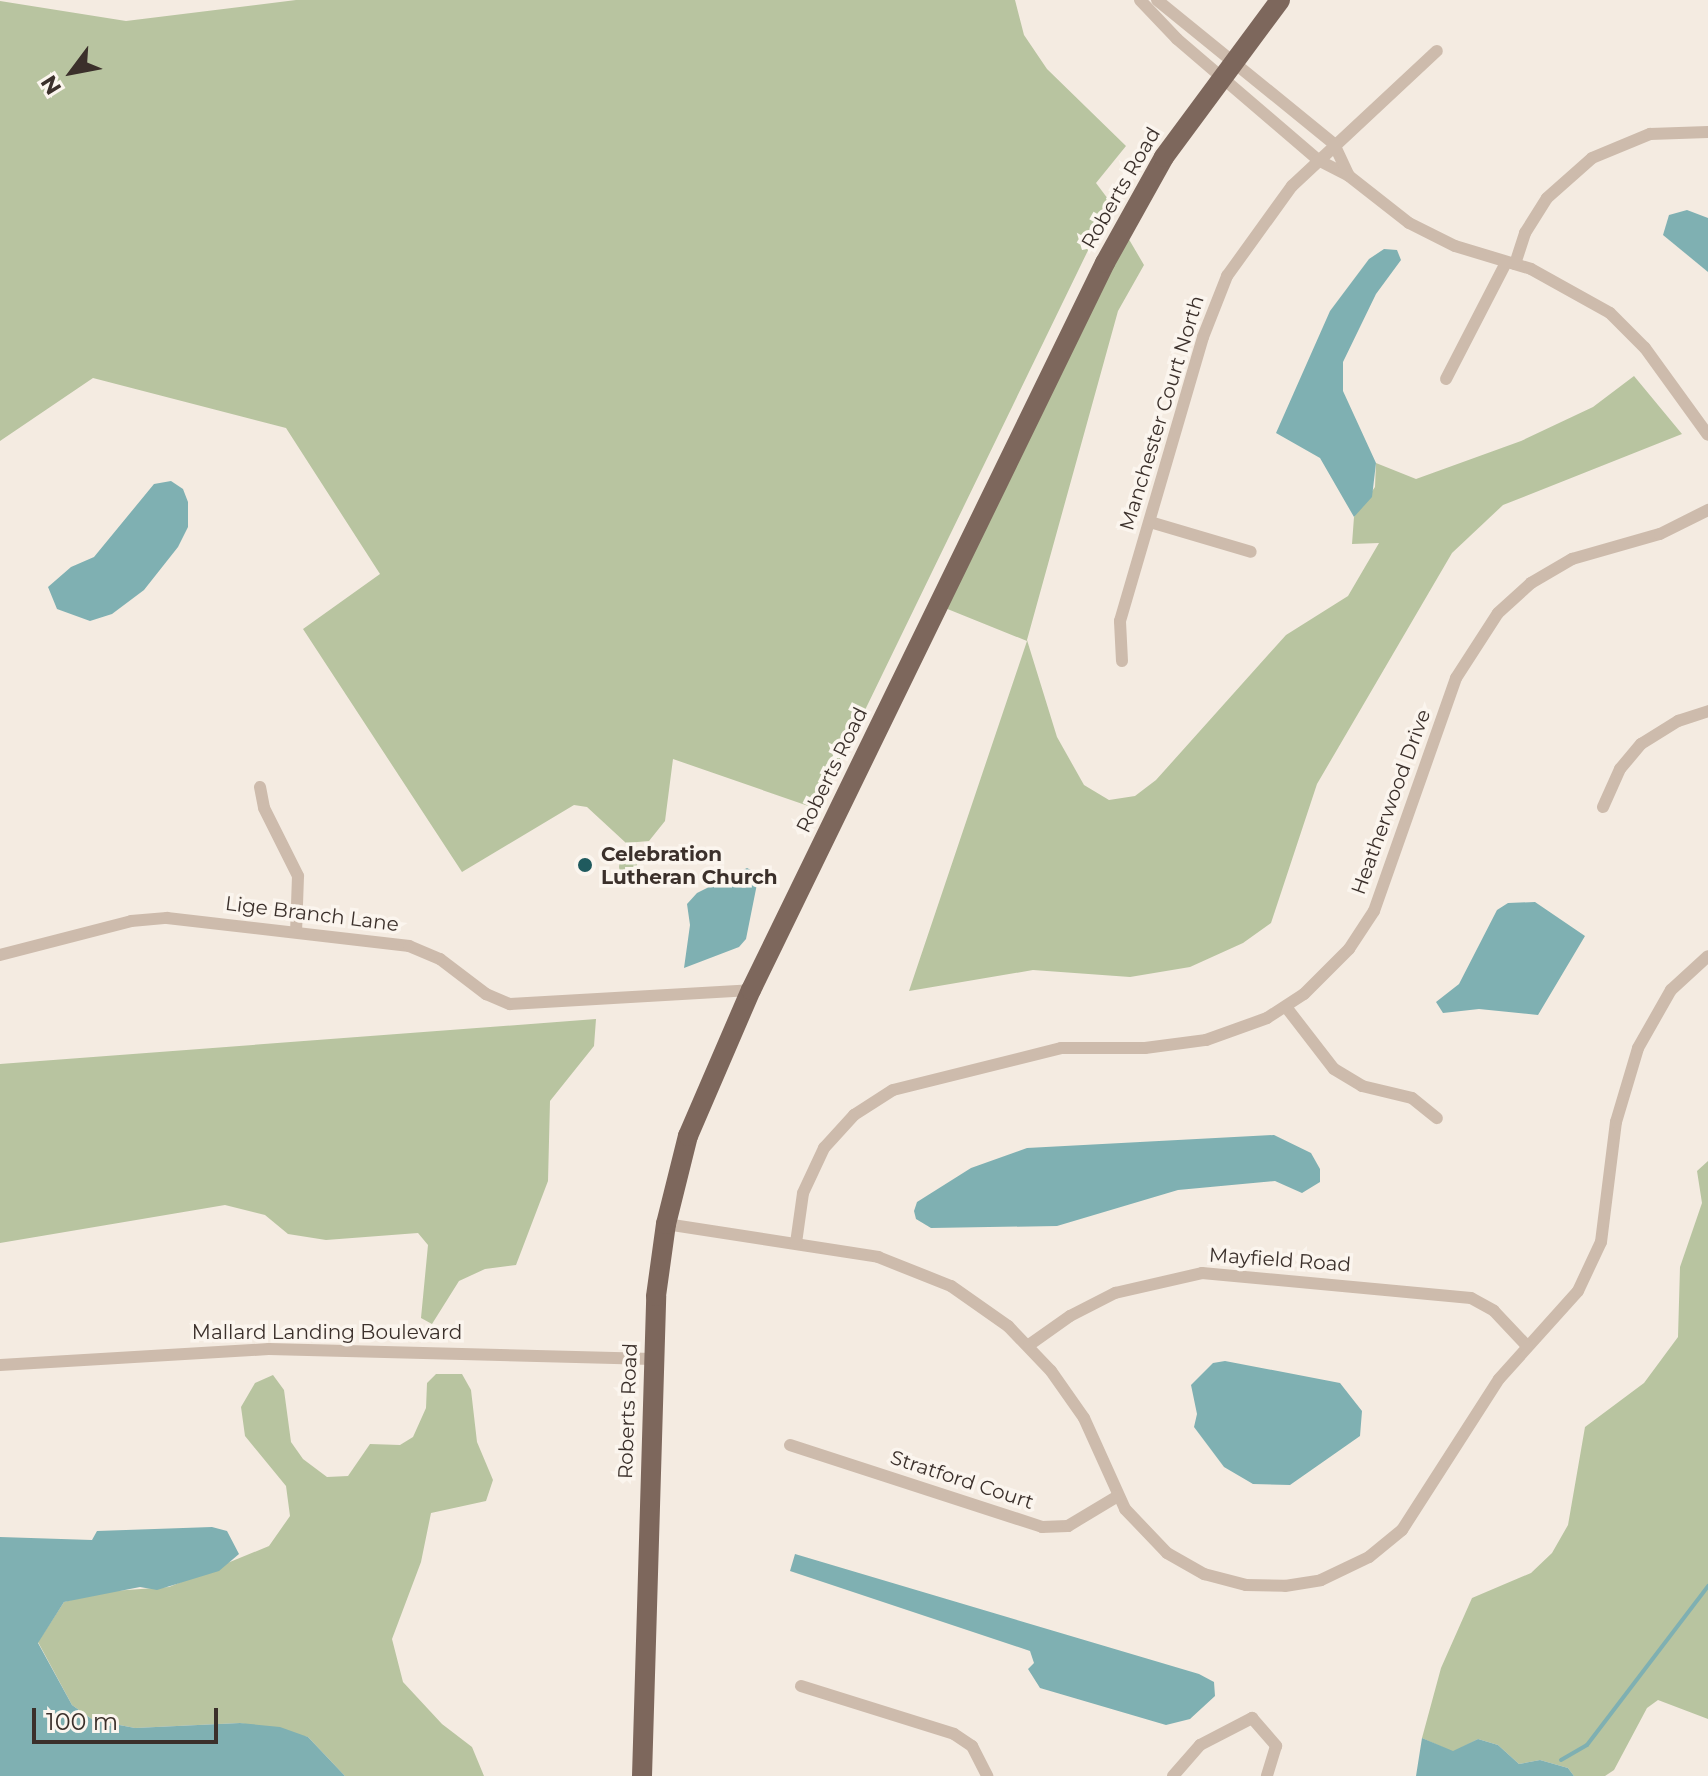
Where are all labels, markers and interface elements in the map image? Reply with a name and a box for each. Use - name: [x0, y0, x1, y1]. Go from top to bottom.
- north arrow: [32, 32, 112, 112]
- text: N: [35, 70, 67, 100]
- street label: Roberts Road: [1077, 123, 1165, 253]
- street label: Manchester Court North: [1115, 293, 1209, 533]
- street label: Roberts Road: [791, 703, 873, 837]
- street label: Heatherwood Drive: [1346, 706, 1436, 898]
- place label: Celebration Lutheran Church: [601, 842, 778, 889]
- marker: Celebration Lutheran Church: [576, 856, 594, 874]
- street label: Lige Branch Lane: [224, 891, 400, 937]
- street label: Mayfield Road: [1208, 1243, 1352, 1277]
- street label: Mallard Landing Boulevard: [192, 1320, 462, 1344]
- street label: Roberts Road: [614, 1342, 642, 1480]
- street label: Stratford Court: [887, 1446, 1037, 1514]
- scale bar: [36, 1692, 222, 1742]
- text: 100 m: [46, 1707, 118, 1736]

